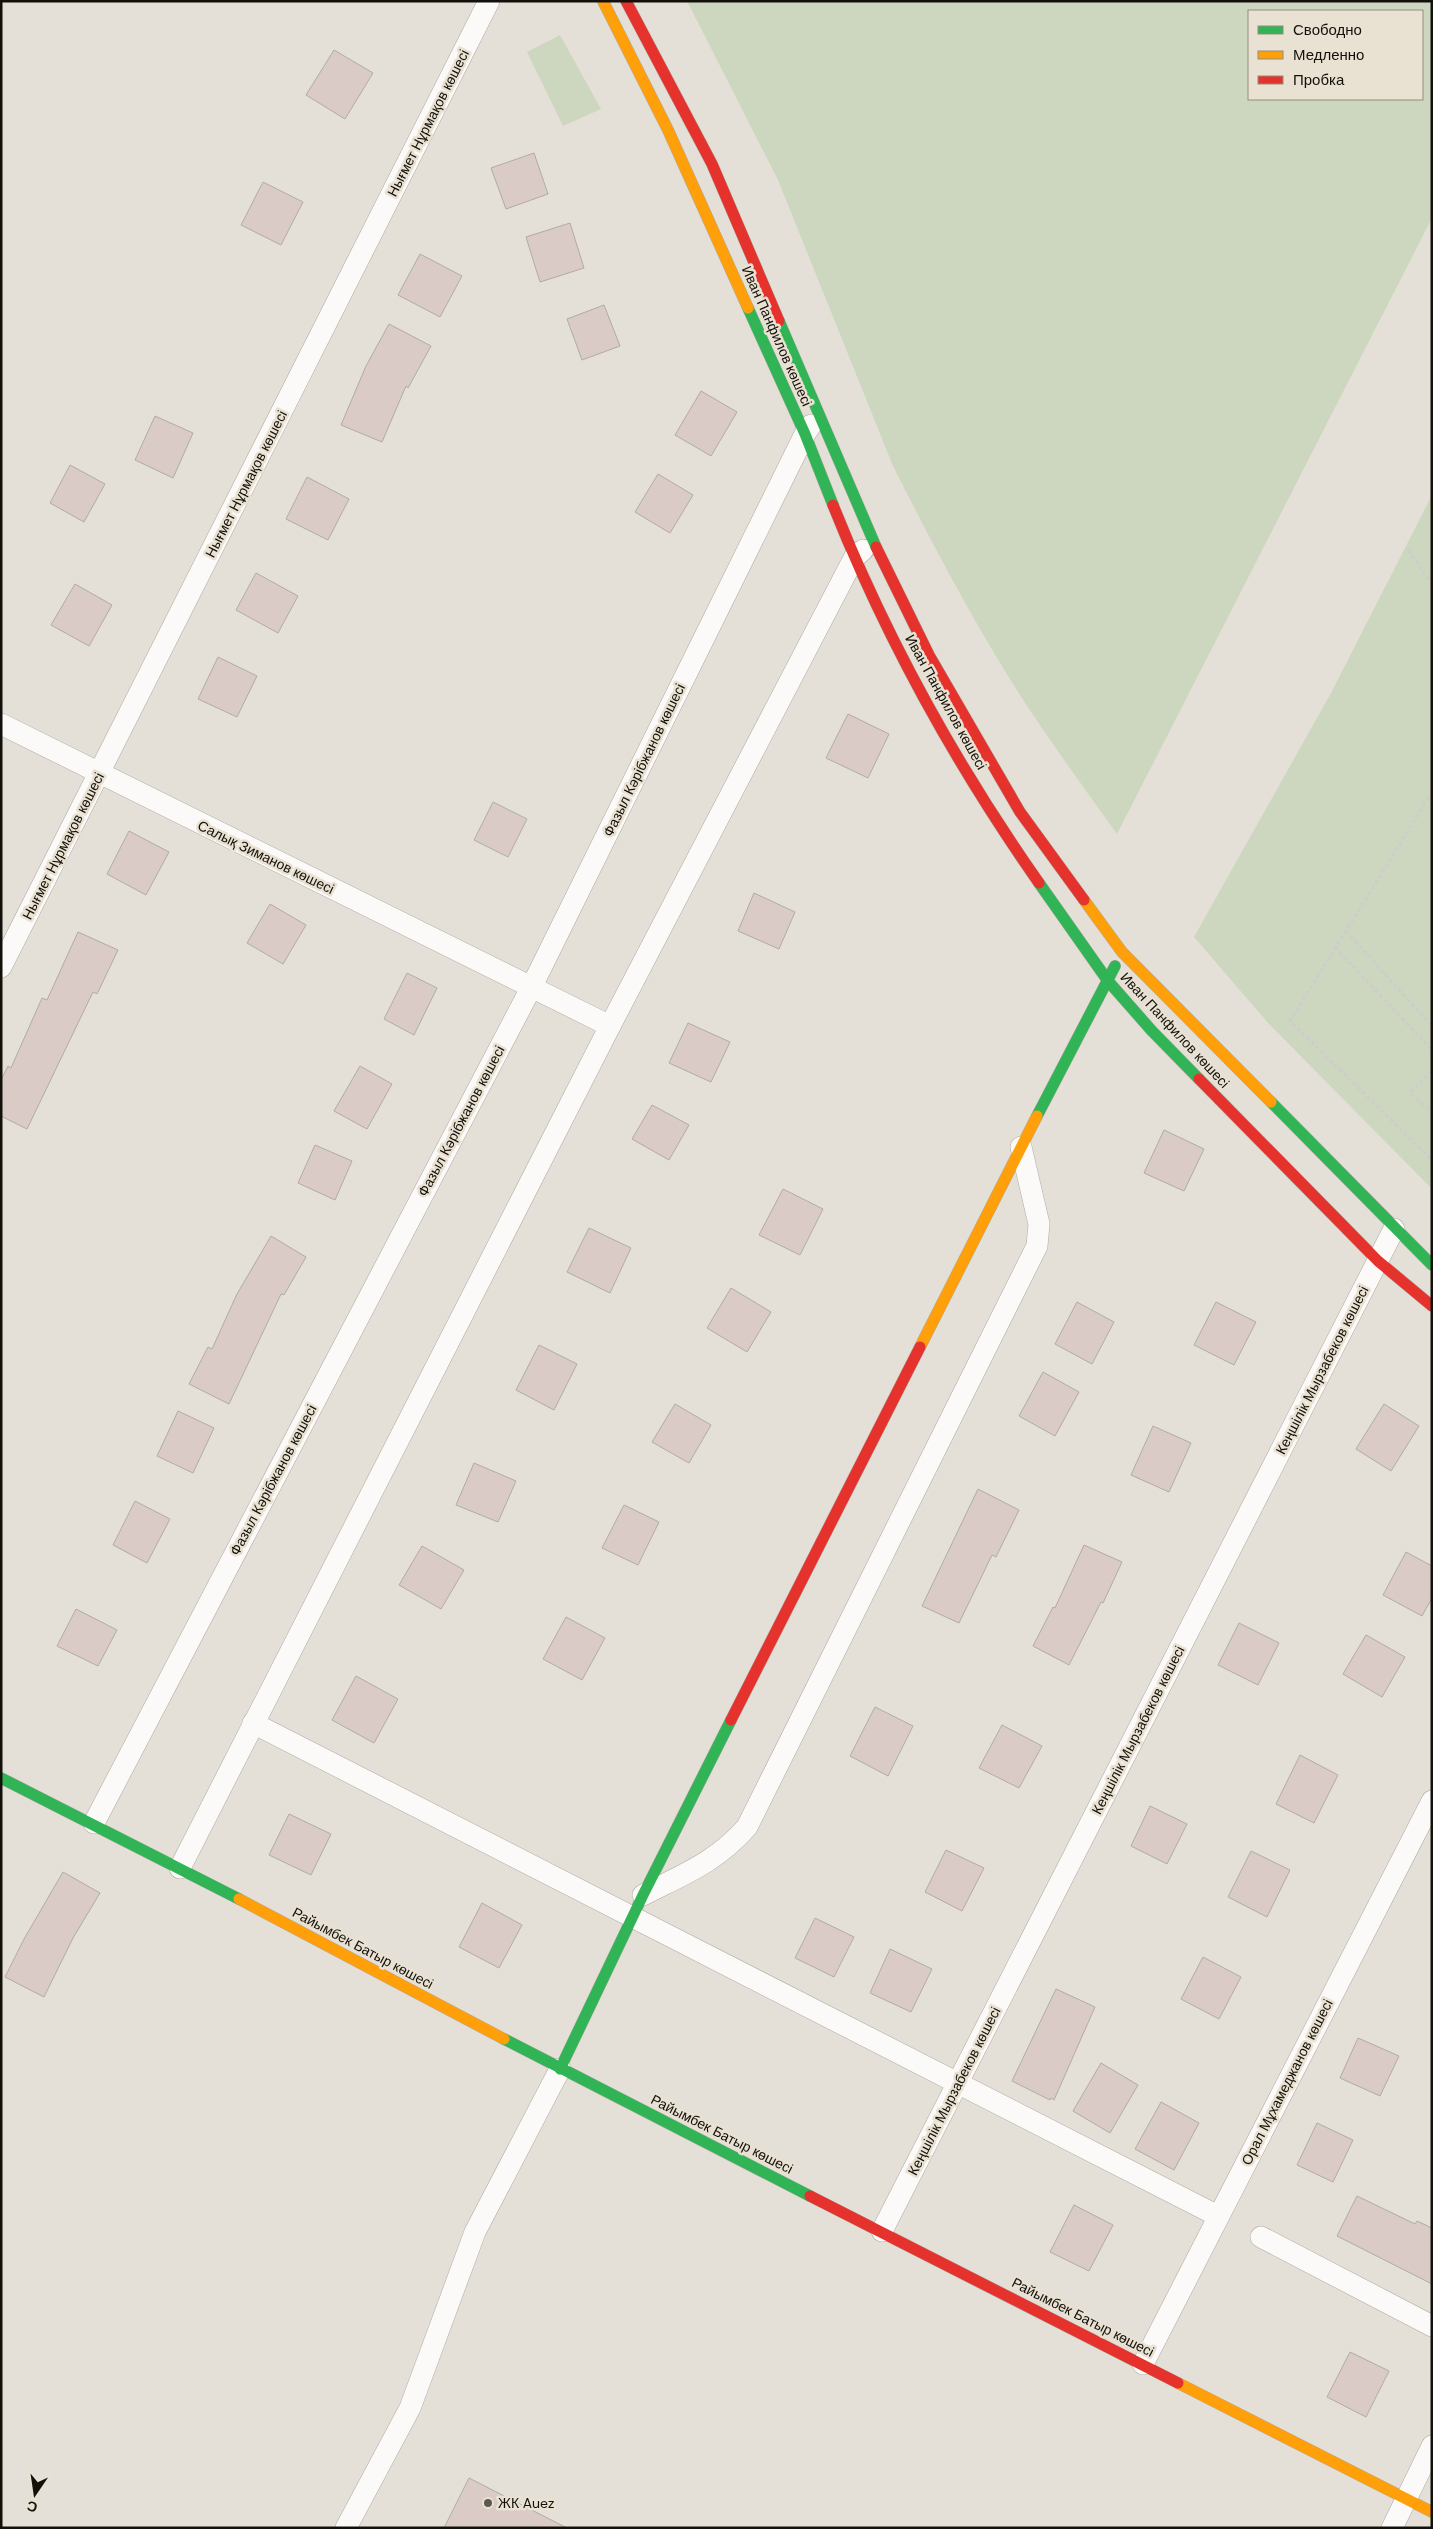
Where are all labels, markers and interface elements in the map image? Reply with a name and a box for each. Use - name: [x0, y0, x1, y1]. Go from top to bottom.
- legend: [1248, 10, 1423, 100]
- text: Свободно: [1293, 20, 1362, 40]
- text: Медленно: [1293, 45, 1364, 65]
- street label: Нығмет Нұрмақов көшесі: [383, 46, 473, 200]
- text: Пробка: [1293, 70, 1345, 90]
- street label: Иван Панфилов көшесі: [738, 263, 816, 409]
- street label: Нығмет Нұрмақов көшесі: [201, 407, 291, 561]
- street label: Иван Панфилов көшесі: [901, 631, 991, 773]
- street label: Фазыл Кәрібжанов көшесі: [599, 680, 689, 840]
- street label: Нығмет Нұрмақов көшесі: [18, 769, 108, 923]
- street label: Салық Зиманов көшесі: [195, 816, 337, 898]
- street label: Иван Панфилов көшесі: [1117, 968, 1233, 1092]
- street label: Фазыл Кәрібжанов көшесі: [414, 1043, 508, 1199]
- street label: Кеңшілік Мырзабеков көшесі: [1272, 1283, 1372, 1457]
- street label: Фазыл Кәрібжанов көшесі: [226, 1402, 320, 1558]
- street label: Кеңшілік Мырзабеков көшесі: [1088, 1643, 1188, 1817]
- street label: Райымбек Батыр көшесі: [289, 1903, 437, 1993]
- street label: Орал Мұхамеджанов көшесі: [1237, 1996, 1337, 2168]
- street label: Кеңшілік Мырзабеков көшесі: [904, 2004, 1004, 2178]
- street label: Райымбек Батыр көшесі: [648, 2090, 796, 2178]
- street label: Райымбек Батыр көшесі: [1009, 2273, 1157, 2361]
- north arrow: [10, 2469, 60, 2519]
- place label: ЖК Auez: [498, 2494, 554, 2512]
- text: С: [25, 2497, 39, 2517]
- marker: ЖК Auez: [482, 2497, 494, 2509]

